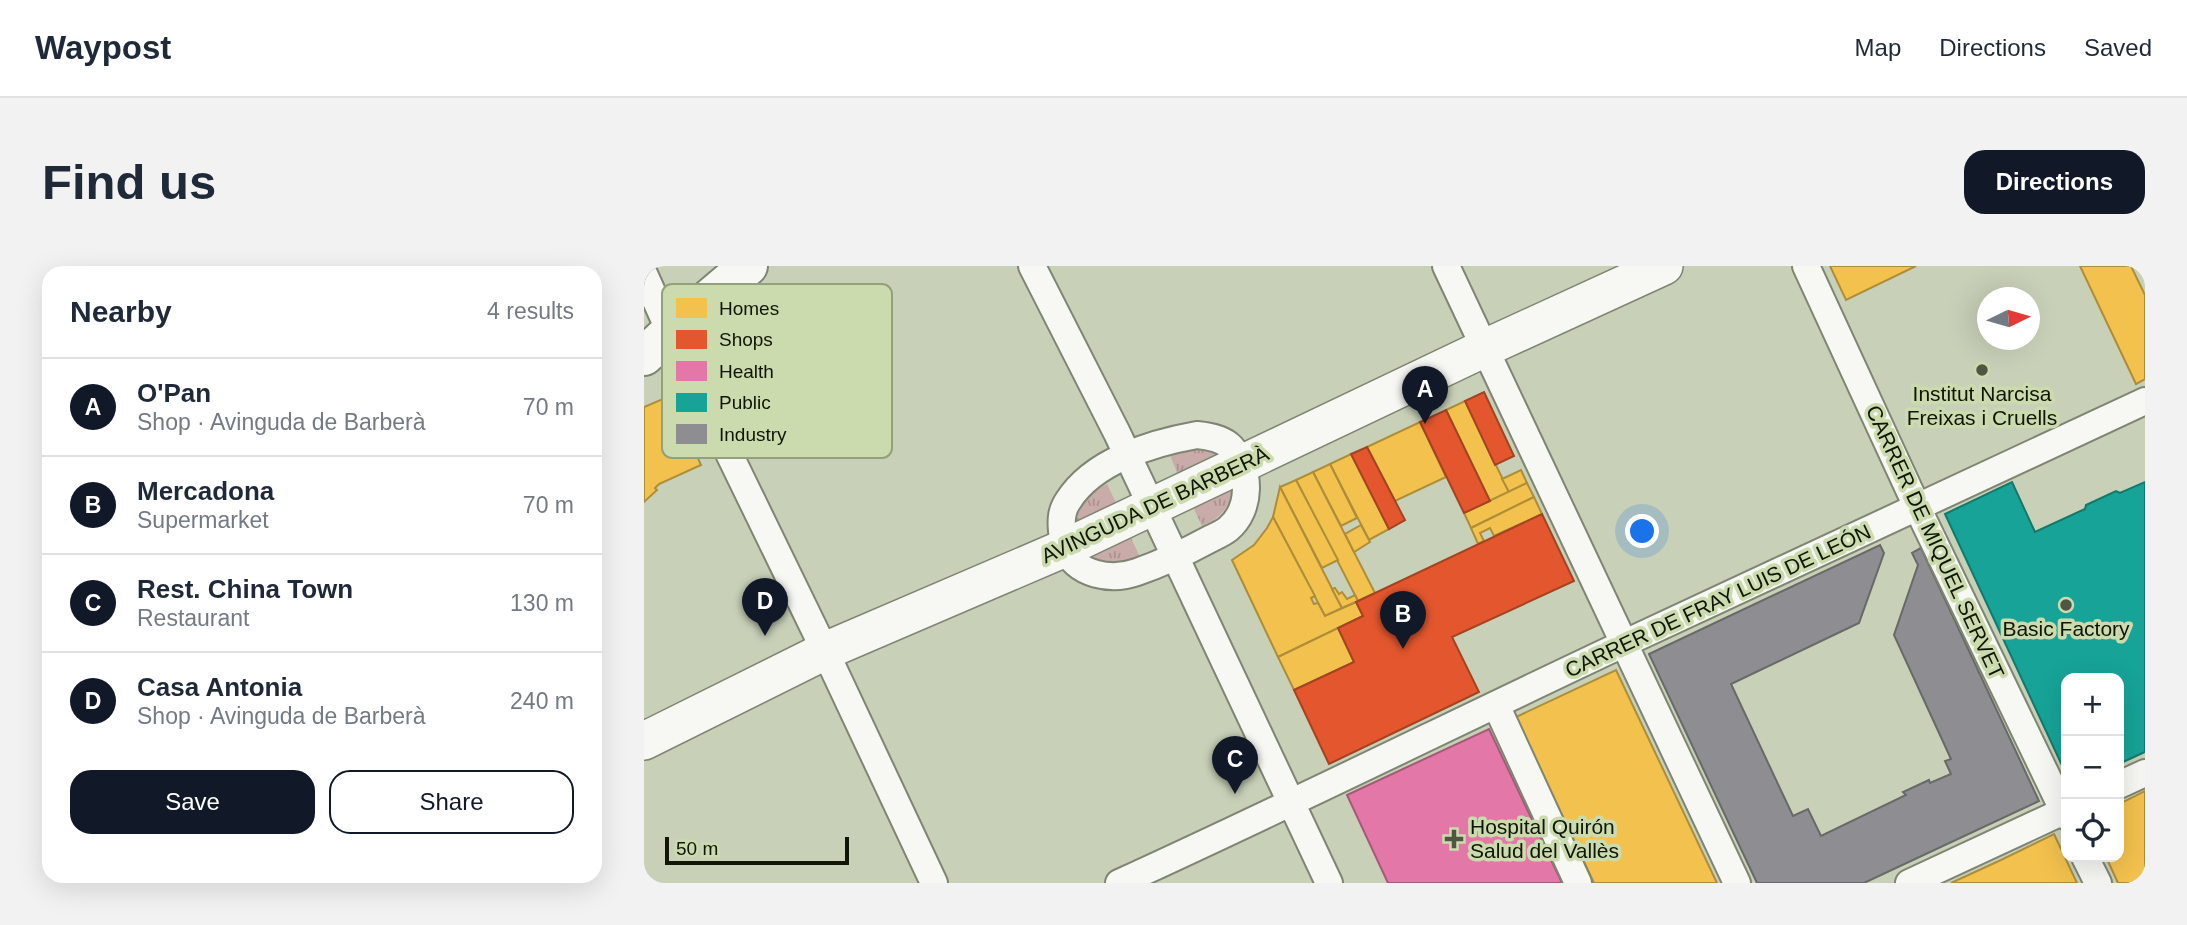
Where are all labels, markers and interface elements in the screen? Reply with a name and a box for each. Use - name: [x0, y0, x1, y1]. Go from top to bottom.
- text: Waypost: [35, 29, 171, 66]
- text: Map: [1855, 34, 1901, 61]
- text: Directions: [1939, 34, 2046, 61]
- text: Saved: [2084, 34, 2152, 61]
- button: Directions: [1964, 150, 2145, 214]
- text: Find us: [42, 155, 216, 209]
- legend: [662, 284, 892, 458]
- north arrow: [1977, 287, 2040, 350]
- text: Nearby: [70, 295, 172, 328]
- text: 4 results: [487, 298, 574, 324]
- text: Homes: [719, 298, 779, 319]
- text: Shops: [719, 329, 773, 350]
- text: Health: [719, 361, 774, 382]
- marker: Institut Narcisa Freixas i Cruells: [1974, 362, 1990, 378]
- pin: A: [1402, 366, 1448, 424]
- text: O'Pan: [137, 378, 211, 408]
- place label: Institut Narcisa Freixas i Cruells: [1907, 382, 2057, 429]
- text: Public: [719, 392, 771, 413]
- text: A: [85, 394, 101, 420]
- text: 70 m: [523, 394, 574, 420]
- street label: CARRER DE MIQUEL SERVET: [1862, 402, 2009, 682]
- text: Shop · Avinguda de Barberà: [137, 409, 426, 435]
- text: Industry: [719, 424, 787, 445]
- street label: AVINGUDA DE BARBERÀ: [1037, 442, 1272, 567]
- text: Mercadona: [137, 476, 274, 506]
- text: B: [85, 492, 101, 518]
- text: 70 m: [523, 492, 574, 518]
- text: Supermarket: [137, 507, 269, 533]
- your location: [1625, 514, 1659, 548]
- street label: CARRER DE FRAY LUIS DE LEÓN: [1562, 520, 1874, 682]
- text: Rest. China Town: [137, 574, 353, 604]
- pin: D: [742, 578, 788, 636]
- text: C: [85, 590, 101, 616]
- text: 130 m: [510, 590, 574, 616]
- pin: B: [1380, 591, 1426, 649]
- marker: Basic Factory: [2058, 597, 2074, 613]
- text: Restaurant: [137, 605, 250, 631]
- place label: Basic Factory: [2002, 617, 2130, 640]
- text: Casa Antonia: [137, 672, 302, 702]
- map controls: [2061, 673, 2124, 862]
- button: +: [2061, 673, 2124, 736]
- text: D: [85, 688, 101, 714]
- text: 240 m: [510, 688, 574, 714]
- text: Shop · Avinguda de Barberà: [137, 703, 426, 729]
- pin: C: [1212, 736, 1258, 794]
- button: −: [2061, 736, 2124, 799]
- button: Save: [70, 770, 315, 834]
- button: Share: [329, 770, 574, 834]
- button: locate: [2061, 799, 2124, 862]
- place label: Hospital Quirón Salud del Vallès: [1470, 815, 1619, 862]
- marker: Hospital Quirón Salud del Vallès: [1444, 829, 1464, 849]
- scale bar: [665, 834, 849, 866]
- text: 50 m: [676, 838, 718, 859]

